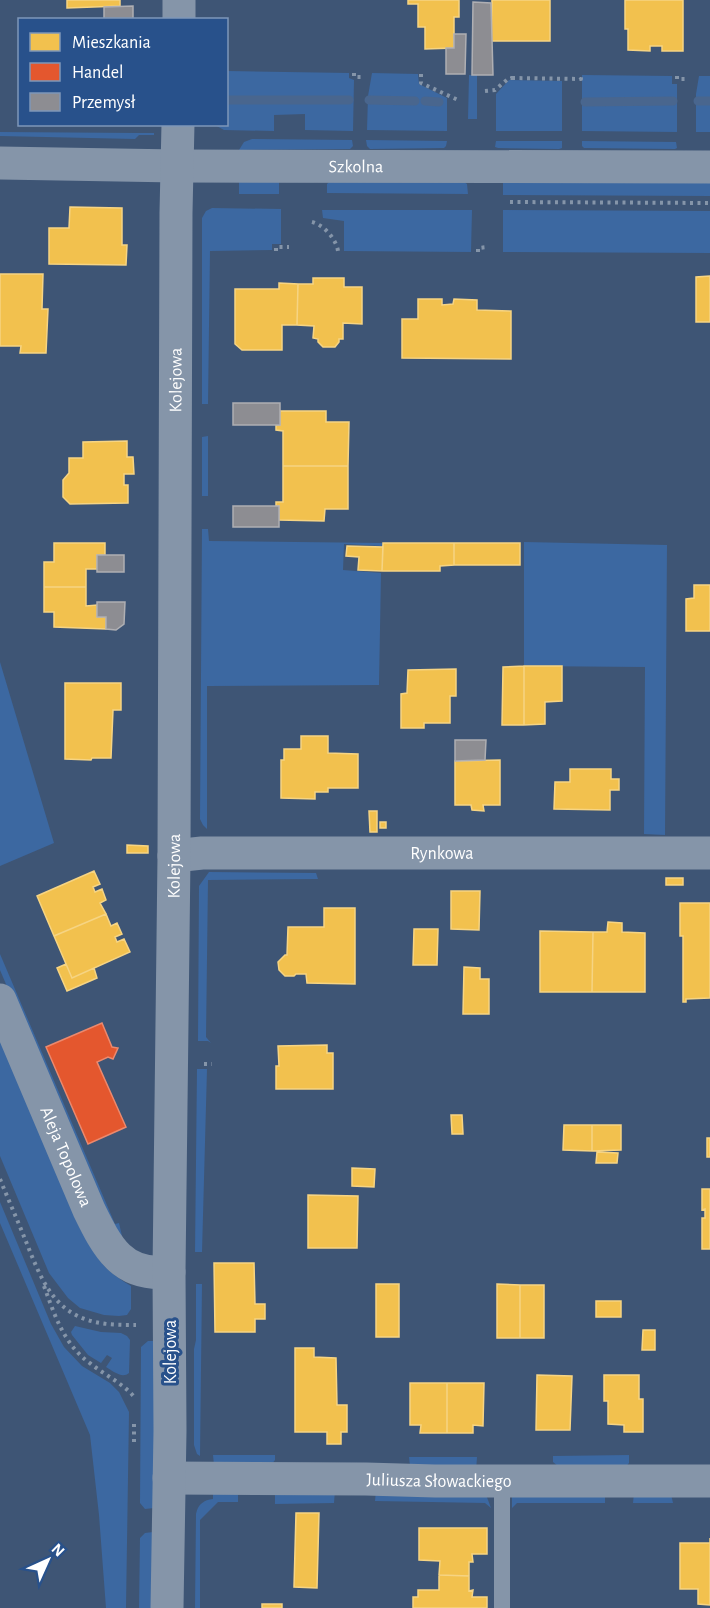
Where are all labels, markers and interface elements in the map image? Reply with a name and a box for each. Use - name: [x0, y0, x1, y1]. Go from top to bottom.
- legend: [18, 18, 228, 126]
- text: Mieszkania: [72, 34, 151, 52]
- text: Handel: [72, 64, 123, 82]
- text: Przemysł: [72, 94, 136, 112]
- street label: Szkolna: [329, 158, 383, 176]
- street label: Kolejowa: [167, 348, 186, 412]
- street label: Kolejowa: [165, 834, 184, 898]
- street label: Rynkowa: [410, 845, 474, 863]
- street label: Aleja Topolowa: [36, 1104, 95, 1210]
- street label: Kolejowa: [162, 1320, 180, 1384]
- street label: Juliusza Słowackiego: [366, 1471, 512, 1491]
- north arrow: [18, 1530, 78, 1590]
- text: N: [48, 1541, 67, 1560]

